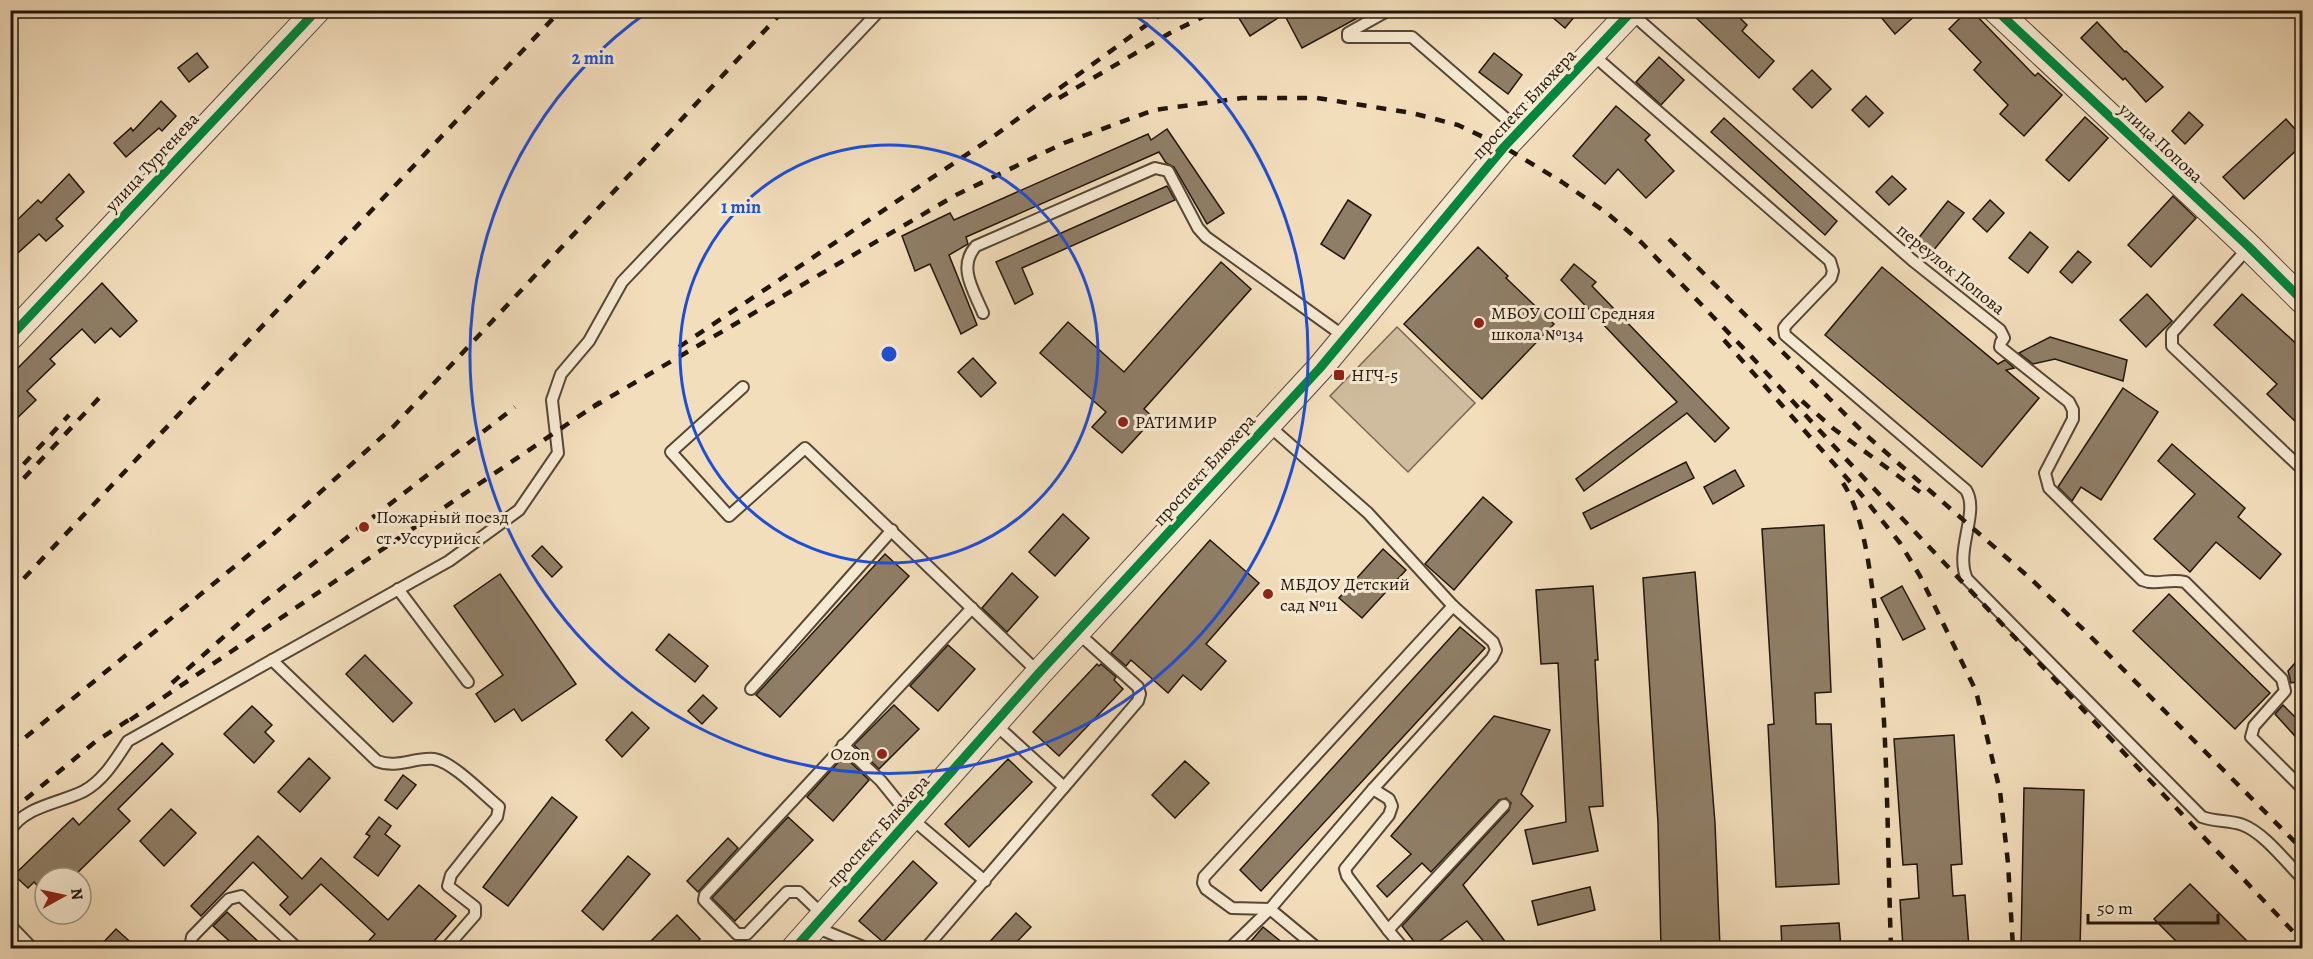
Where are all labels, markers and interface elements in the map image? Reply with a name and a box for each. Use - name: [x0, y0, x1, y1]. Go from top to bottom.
- street label: проспект Блюхера: [1466, 43, 1582, 164]
- text: 2 min: [572, 46, 614, 70]
- street label: улица Попова: [2113, 97, 2209, 189]
- street label: улица Тургенева: [99, 107, 205, 217]
- text: 1 min: [721, 195, 761, 219]
- street label: переулок Попова: [1892, 218, 2011, 321]
- place label: МБОУ СОШ Средняя школа №134: [1491, 301, 1655, 346]
- marker: МБОУ СОШ Средняя школа №134: [1472, 316, 1486, 330]
- centre of rings: [879, 344, 899, 364]
- place label: НГЧ-5: [1351, 363, 1398, 387]
- marker: НГЧ-5: [1332, 368, 1346, 382]
- street label: проспект Блюхера: [1147, 408, 1261, 531]
- place label: РАТИМИР: [1135, 410, 1217, 434]
- marker: РАТИМИР: [1116, 415, 1130, 429]
- place label: Пожарный поезд ст. Уссурийск: [376, 505, 509, 550]
- marker: Пожарный поезд ст. Уссурийск: [357, 520, 371, 534]
- place label: МБДОУ Детский сад №11: [1280, 572, 1410, 617]
- marker: МБДОУ Детский сад №11: [1261, 587, 1275, 601]
- place label: Ozon: [830, 742, 870, 766]
- marker: Ozon: [875, 747, 889, 761]
- street label: проспект Блюхера: [821, 769, 935, 892]
- north arrow: [33, 866, 93, 926]
- text: N: [65, 887, 89, 902]
- scale bar: [2088, 887, 2218, 925]
- text: 50 m: [2097, 896, 2133, 920]

